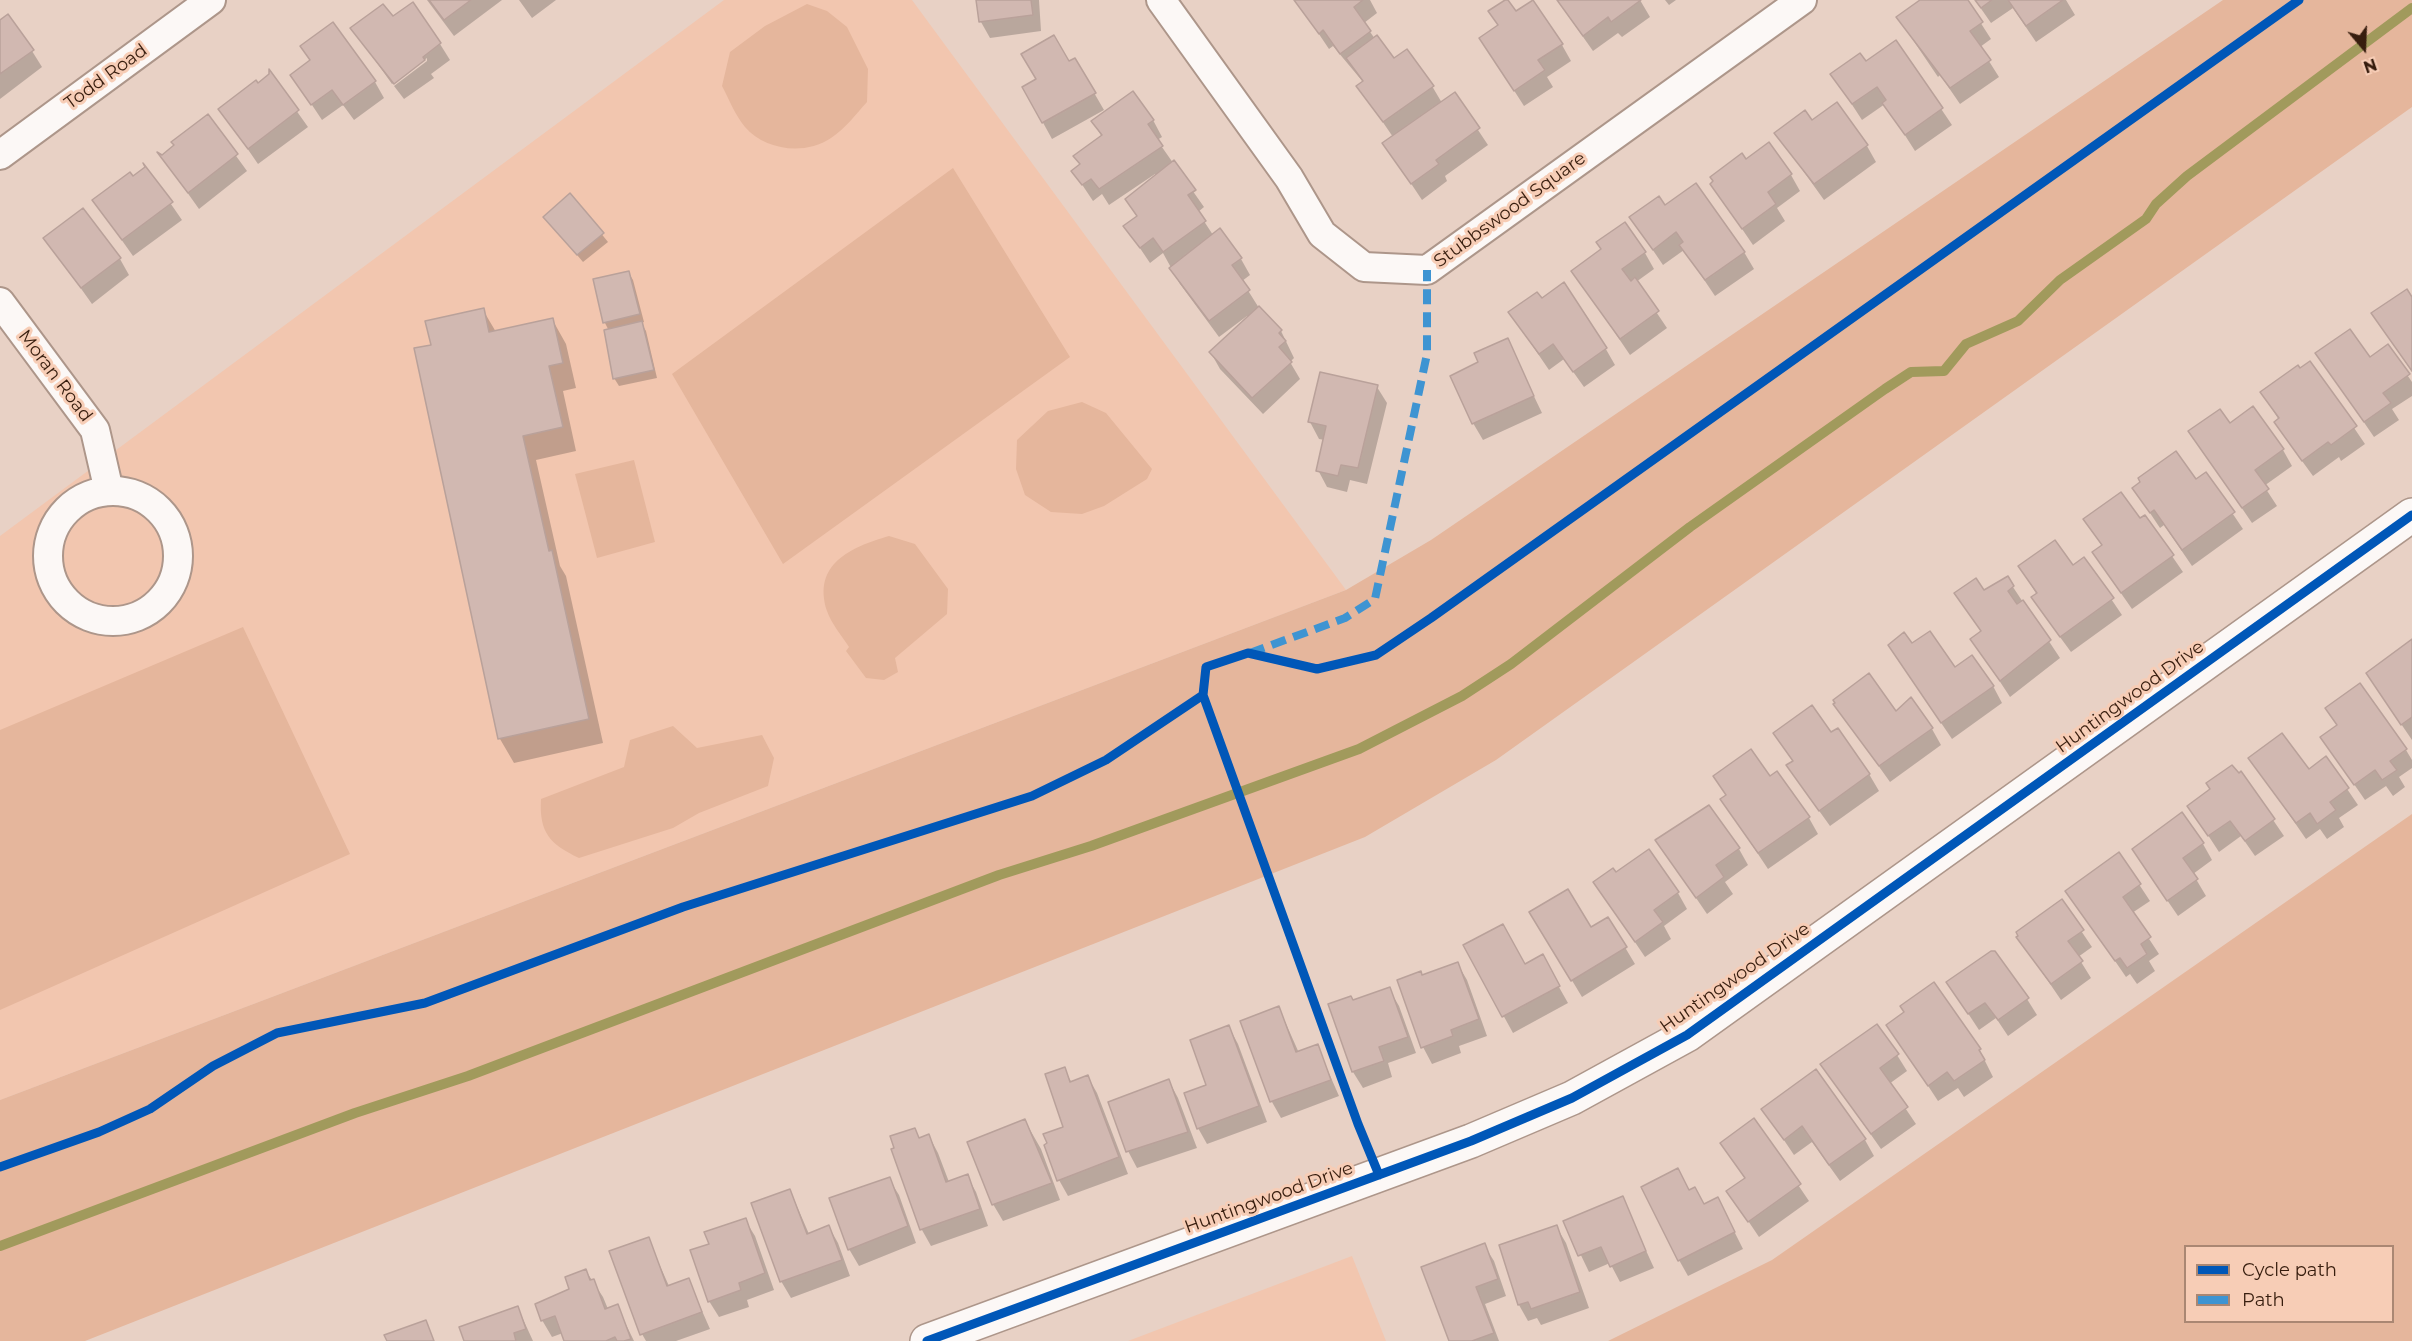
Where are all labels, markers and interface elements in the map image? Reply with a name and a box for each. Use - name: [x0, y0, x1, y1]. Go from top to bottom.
- north arrow: [2334, 18, 2394, 78]
- street label: Todd Road: [60, 40, 152, 114]
- text: N: [2361, 54, 2379, 77]
- street label: Stubbswood Square: [1430, 148, 1590, 272]
- street label: Moran Road: [13, 326, 97, 426]
- street label: Huntingwood Drive: [2052, 636, 2208, 758]
- street label: Huntingwood Drive: [1656, 918, 1814, 1038]
- street label: Huntingwood Drive: [1182, 1157, 1356, 1239]
- legend: [2184, 1245, 2394, 1323]
- text: Cycle path: [2242, 1259, 2337, 1281]
- text: Path: [2242, 1289, 2285, 1311]

